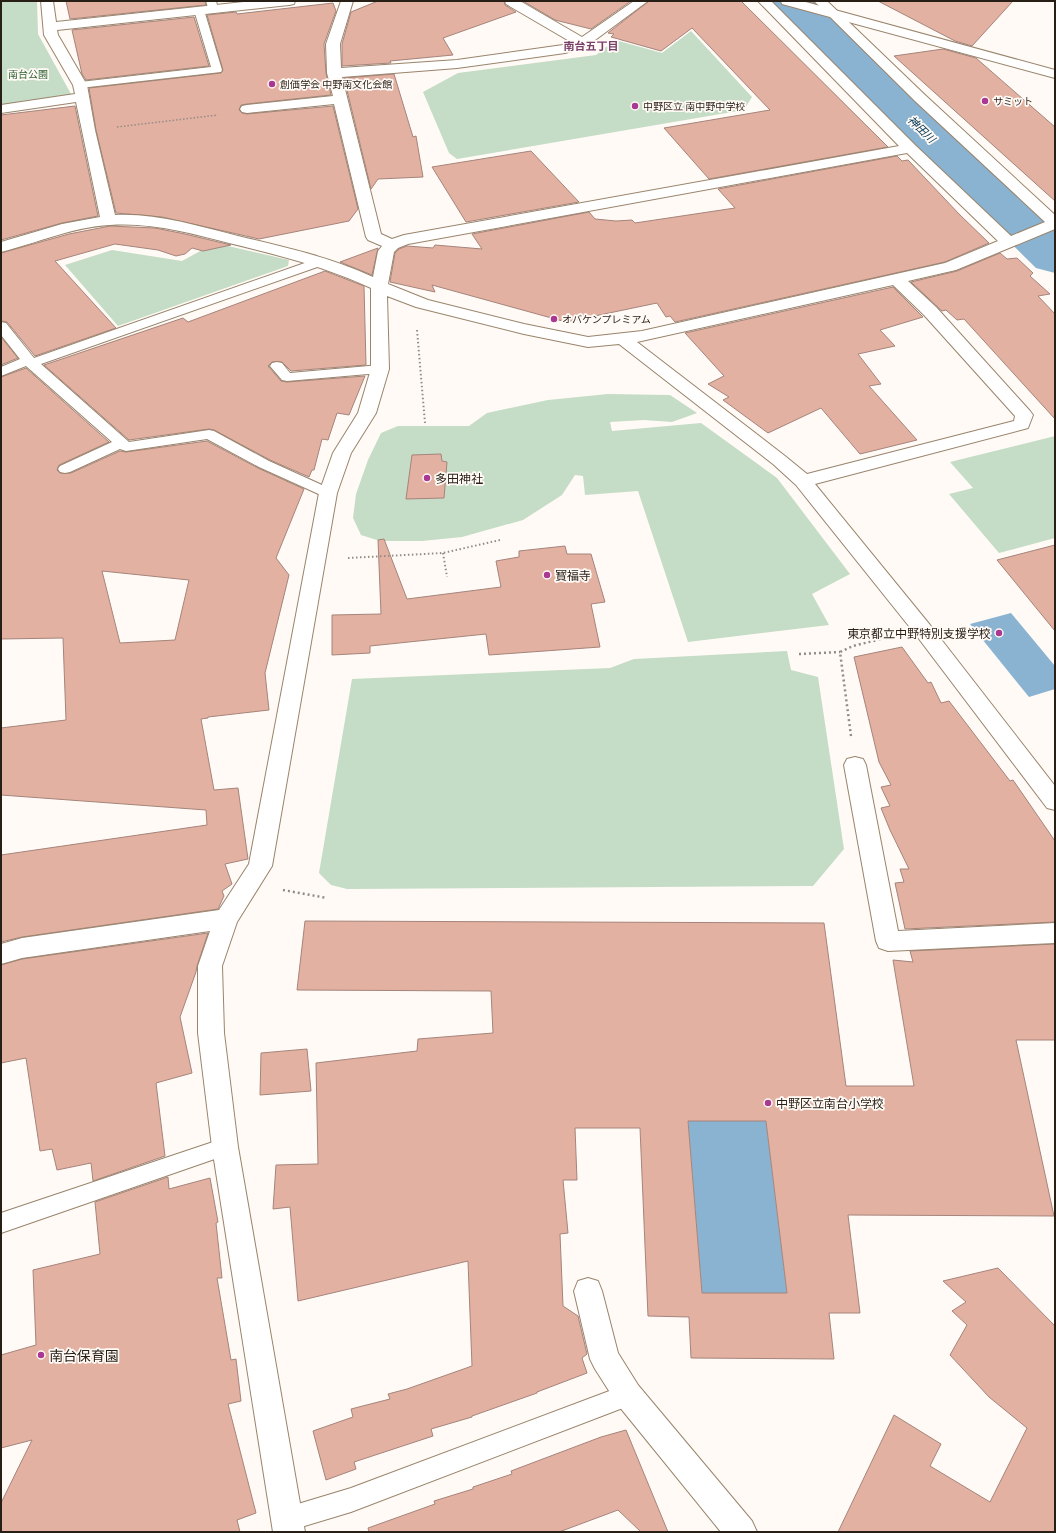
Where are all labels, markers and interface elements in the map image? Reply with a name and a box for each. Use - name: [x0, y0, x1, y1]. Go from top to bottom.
- district label: 南台五丁目: [564, 39, 619, 52]
- park label: 南台公園: [8, 68, 48, 80]
- place label: 創価学会 中野南文化会館: [280, 78, 392, 90]
- marker: 創価学会 中野南文化会館: [267, 79, 277, 89]
- place label: サミット: [993, 95, 1033, 107]
- marker: サミット: [980, 96, 990, 106]
- place label: 中野区立 南中野中学校: [643, 100, 745, 112]
- marker: 中野区立 南中野中学校: [630, 101, 640, 111]
- water label: 神田川: [906, 113, 939, 146]
- place label: オバケンプレミアム: [562, 313, 651, 325]
- marker: オバケンプレミアム: [549, 314, 559, 324]
- place label: 多田神社: [435, 471, 483, 485]
- marker: 多田神社: [422, 473, 432, 483]
- place label: 寳福寺: [555, 568, 591, 582]
- marker: 寳福寺: [542, 570, 552, 580]
- place label: 東京都立中野特別支援学校: [847, 626, 991, 640]
- marker: 東京都立中野特別支援学校: [994, 628, 1004, 638]
- place label: 中野区立南台小学校: [776, 1096, 884, 1110]
- marker: 中野区立南台小学校: [763, 1098, 773, 1108]
- place label: 南台保育園: [49, 1347, 119, 1364]
- marker: 南台保育園: [36, 1350, 46, 1360]

